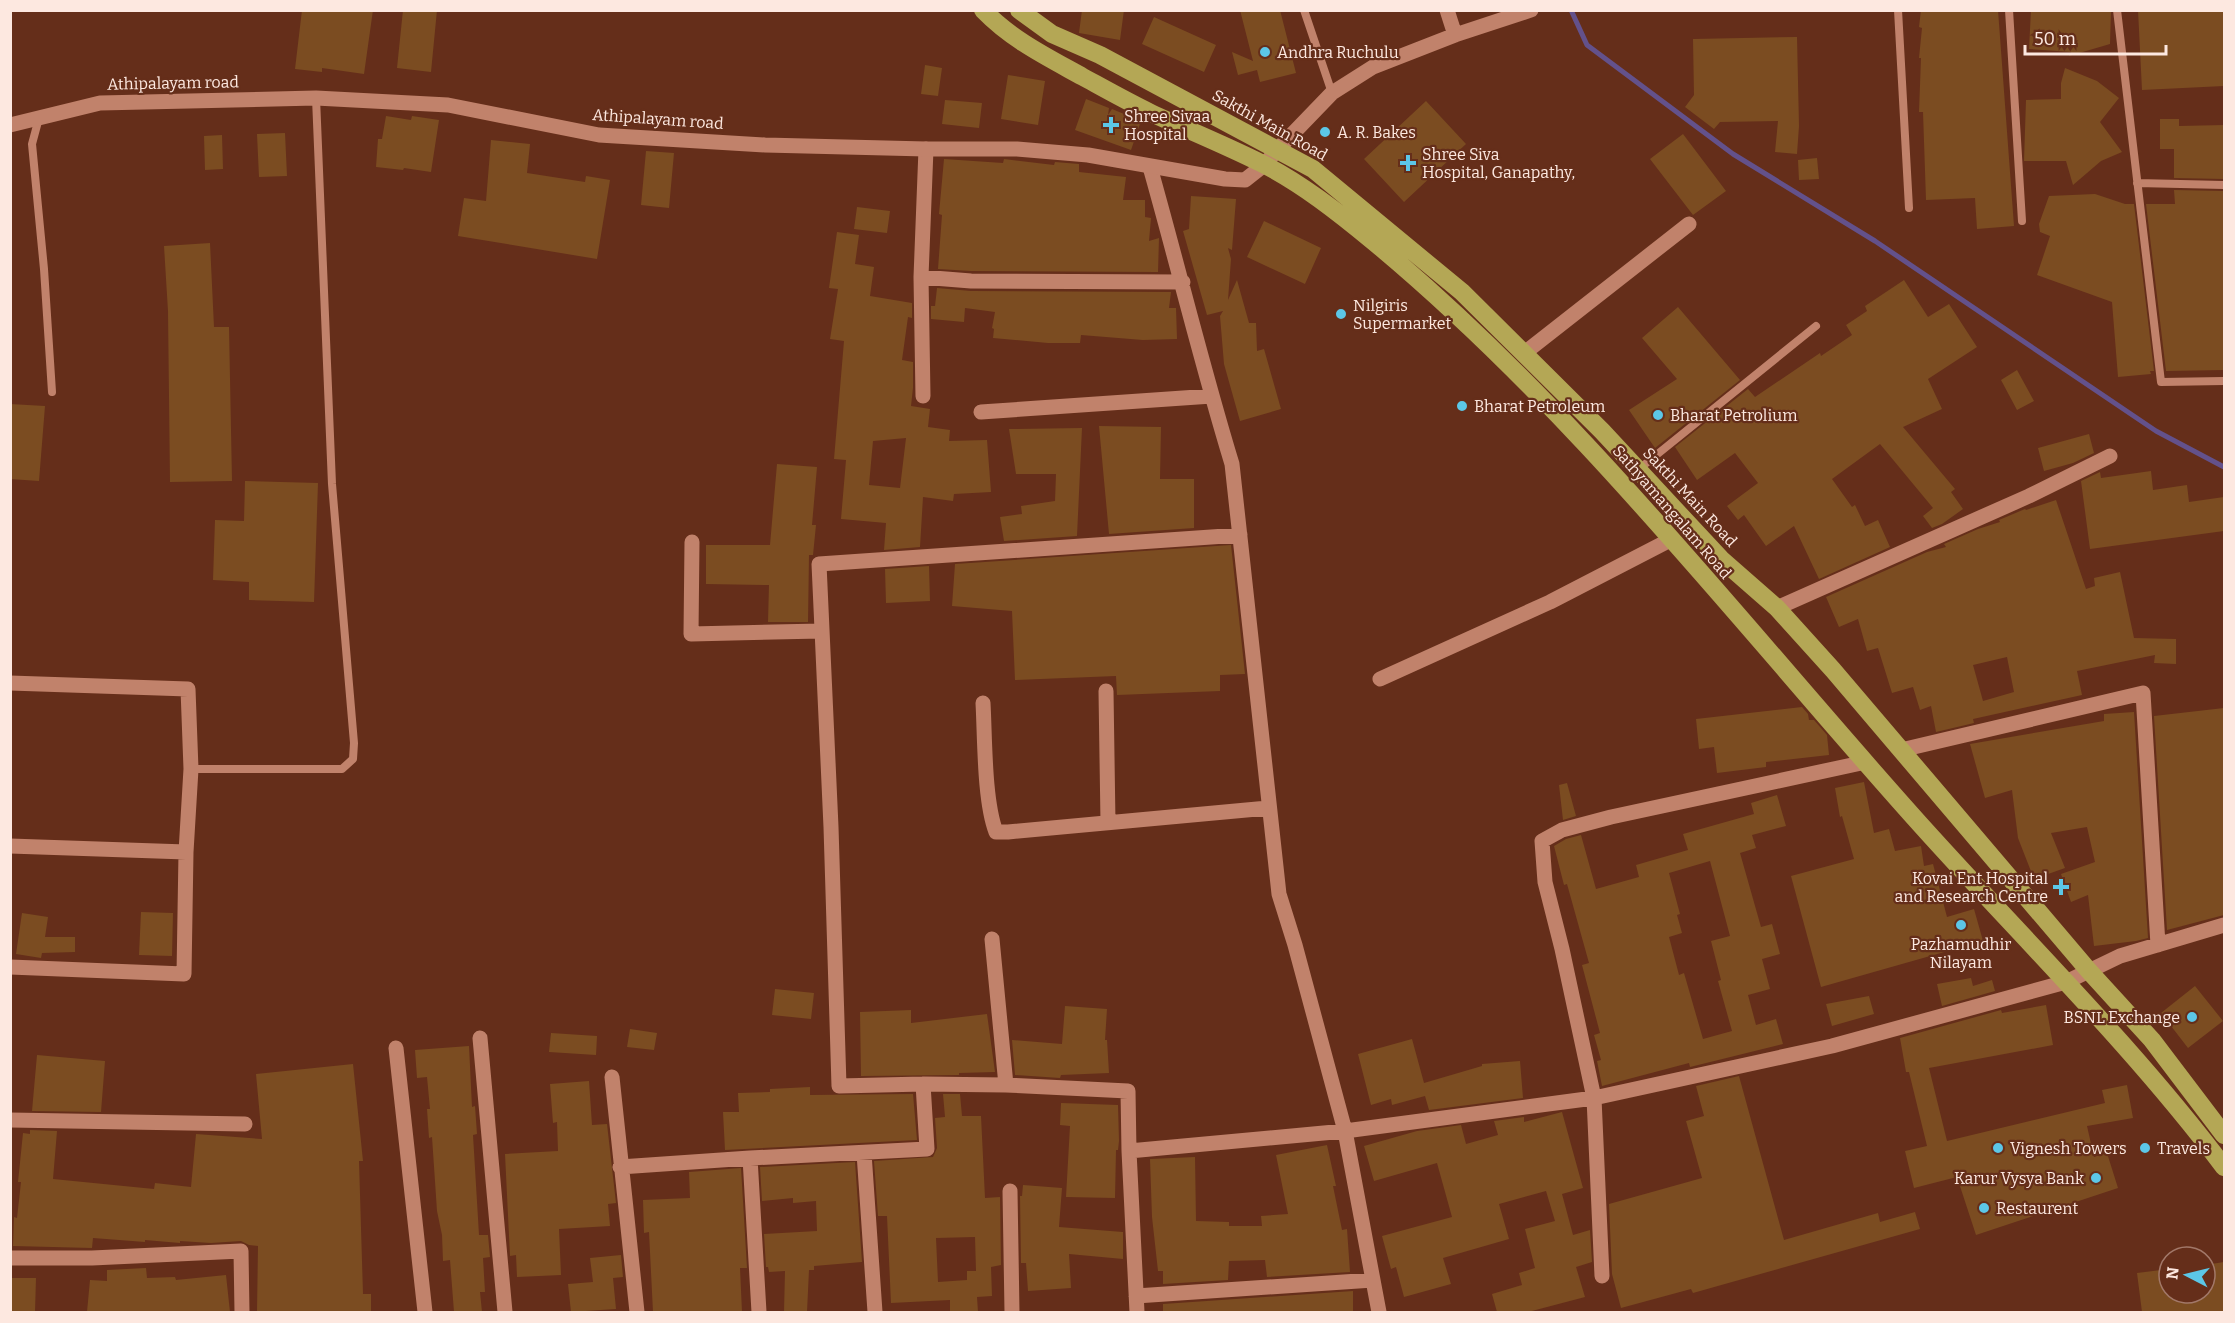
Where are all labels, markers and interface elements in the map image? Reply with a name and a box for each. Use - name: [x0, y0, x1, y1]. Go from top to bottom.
- scale bar: [2025, 18, 2166, 56]
- text: 50 m: [2034, 28, 2076, 50]
- place label: Andhra Ruchulu: [1277, 43, 1399, 62]
- marker: Andhra Ruchulu: [1258, 45, 1272, 59]
- street label: Athipalayam road: [107, 72, 239, 94]
- street label: Sakthi Main Road: [1209, 85, 1331, 165]
- street label: Athipalayam road: [592, 105, 725, 133]
- place label: Shree Sivaa Hospital: [1124, 107, 1210, 144]
- marker: Shree Sivaa Hospital: [1102, 116, 1120, 134]
- place label: A. R. Bakes: [1337, 123, 1416, 142]
- marker: A. R. Bakes: [1318, 125, 1332, 139]
- place label: Shree Siva Hospital, Ganapathy,: [1422, 145, 1575, 182]
- marker: Shree Siva Hospital, Ganapathy,: [1399, 154, 1417, 172]
- place label: Nilgiris Supermarket: [1353, 296, 1451, 333]
- marker: Nilgiris Supermarket: [1334, 307, 1348, 321]
- place label: Bharat Petroleum: [1474, 397, 1605, 416]
- marker: Bharat Petroleum: [1455, 399, 1469, 413]
- place label: Bharat Petrolium: [1670, 406, 1797, 425]
- marker: Bharat Petrolium: [1651, 408, 1665, 422]
- street label: Sathyamangalam Road: [1609, 441, 1736, 583]
- street label: Sakthi Main Road: [1639, 443, 1741, 551]
- place label: Kovai Ent Hospital and Research Centre: [1895, 869, 2048, 906]
- marker: Kovai Ent Hospital and Research Centre: [2052, 878, 2070, 896]
- marker: Pazhamudhir Nilayam: [1954, 918, 1968, 932]
- place label: Pazhamudhir Nilayam: [1911, 935, 2011, 972]
- place label: BSNL Exchange: [2064, 1008, 2180, 1027]
- marker: BSNL Exchange: [2185, 1010, 2199, 1024]
- place label: Vignesh Towers: [2010, 1139, 2127, 1158]
- place label: Travels: [2157, 1139, 2210, 1158]
- marker: Vignesh Towers: [1991, 1141, 2005, 1155]
- marker: Travels: [2138, 1141, 2152, 1155]
- place label: Karur Vysya Bank: [1954, 1169, 2084, 1188]
- marker: Karur Vysya Bank: [2089, 1171, 2103, 1185]
- place label: Restaurent: [1996, 1199, 2078, 1218]
- marker: Restaurent: [1977, 1201, 1991, 1215]
- north arrow: [2157, 1245, 2217, 1305]
- text: N: [2162, 1266, 2183, 1281]

